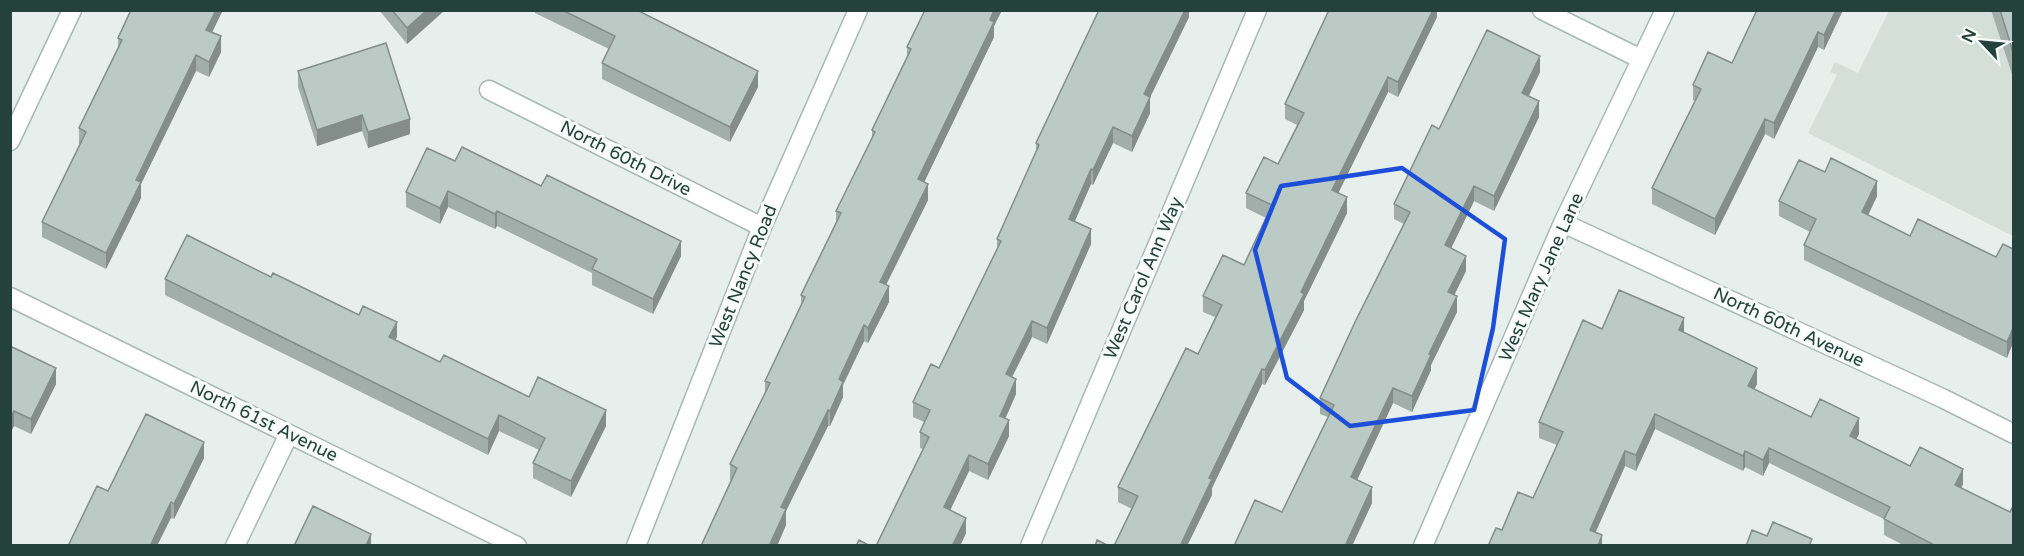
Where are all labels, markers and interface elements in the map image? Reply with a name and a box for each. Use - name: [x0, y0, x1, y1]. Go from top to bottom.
- north arrow: [1952, 12, 2012, 72]
- text: N: [1958, 26, 1981, 46]
- street label: North 60th Drive: [557, 116, 695, 200]
- street label: West Mary Jane Lane: [1494, 189, 1588, 365]
- street label: West Carol Ann Way: [1099, 193, 1187, 362]
- street label: West Nancy Road: [704, 201, 782, 351]
- street label: North 60th Avenue: [1710, 282, 1868, 372]
- street label: North 61st Avenue: [187, 376, 341, 466]

